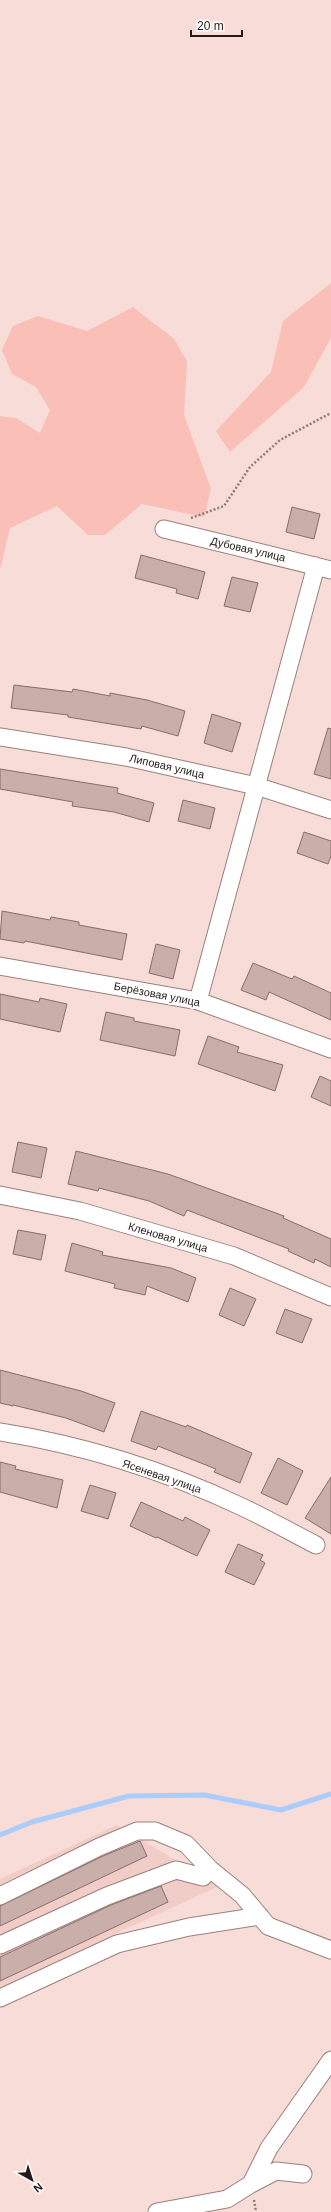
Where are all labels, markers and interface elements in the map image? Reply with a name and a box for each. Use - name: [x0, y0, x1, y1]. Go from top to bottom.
- scale bar: [191, 12, 242, 38]
- text: 20 m: [197, 19, 224, 33]
- street label: Дубовая улица: [209, 535, 288, 564]
- street label: Липовая улица: [128, 752, 206, 781]
- street label: Берёзовая улица: [113, 980, 202, 1008]
- street label: Кленовая улица: [127, 1220, 210, 1254]
- street label: Ясеневая улица: [121, 1457, 204, 1495]
- north arrow: [12, 2160, 52, 2200]
- text: N: [31, 2181, 45, 2195]

